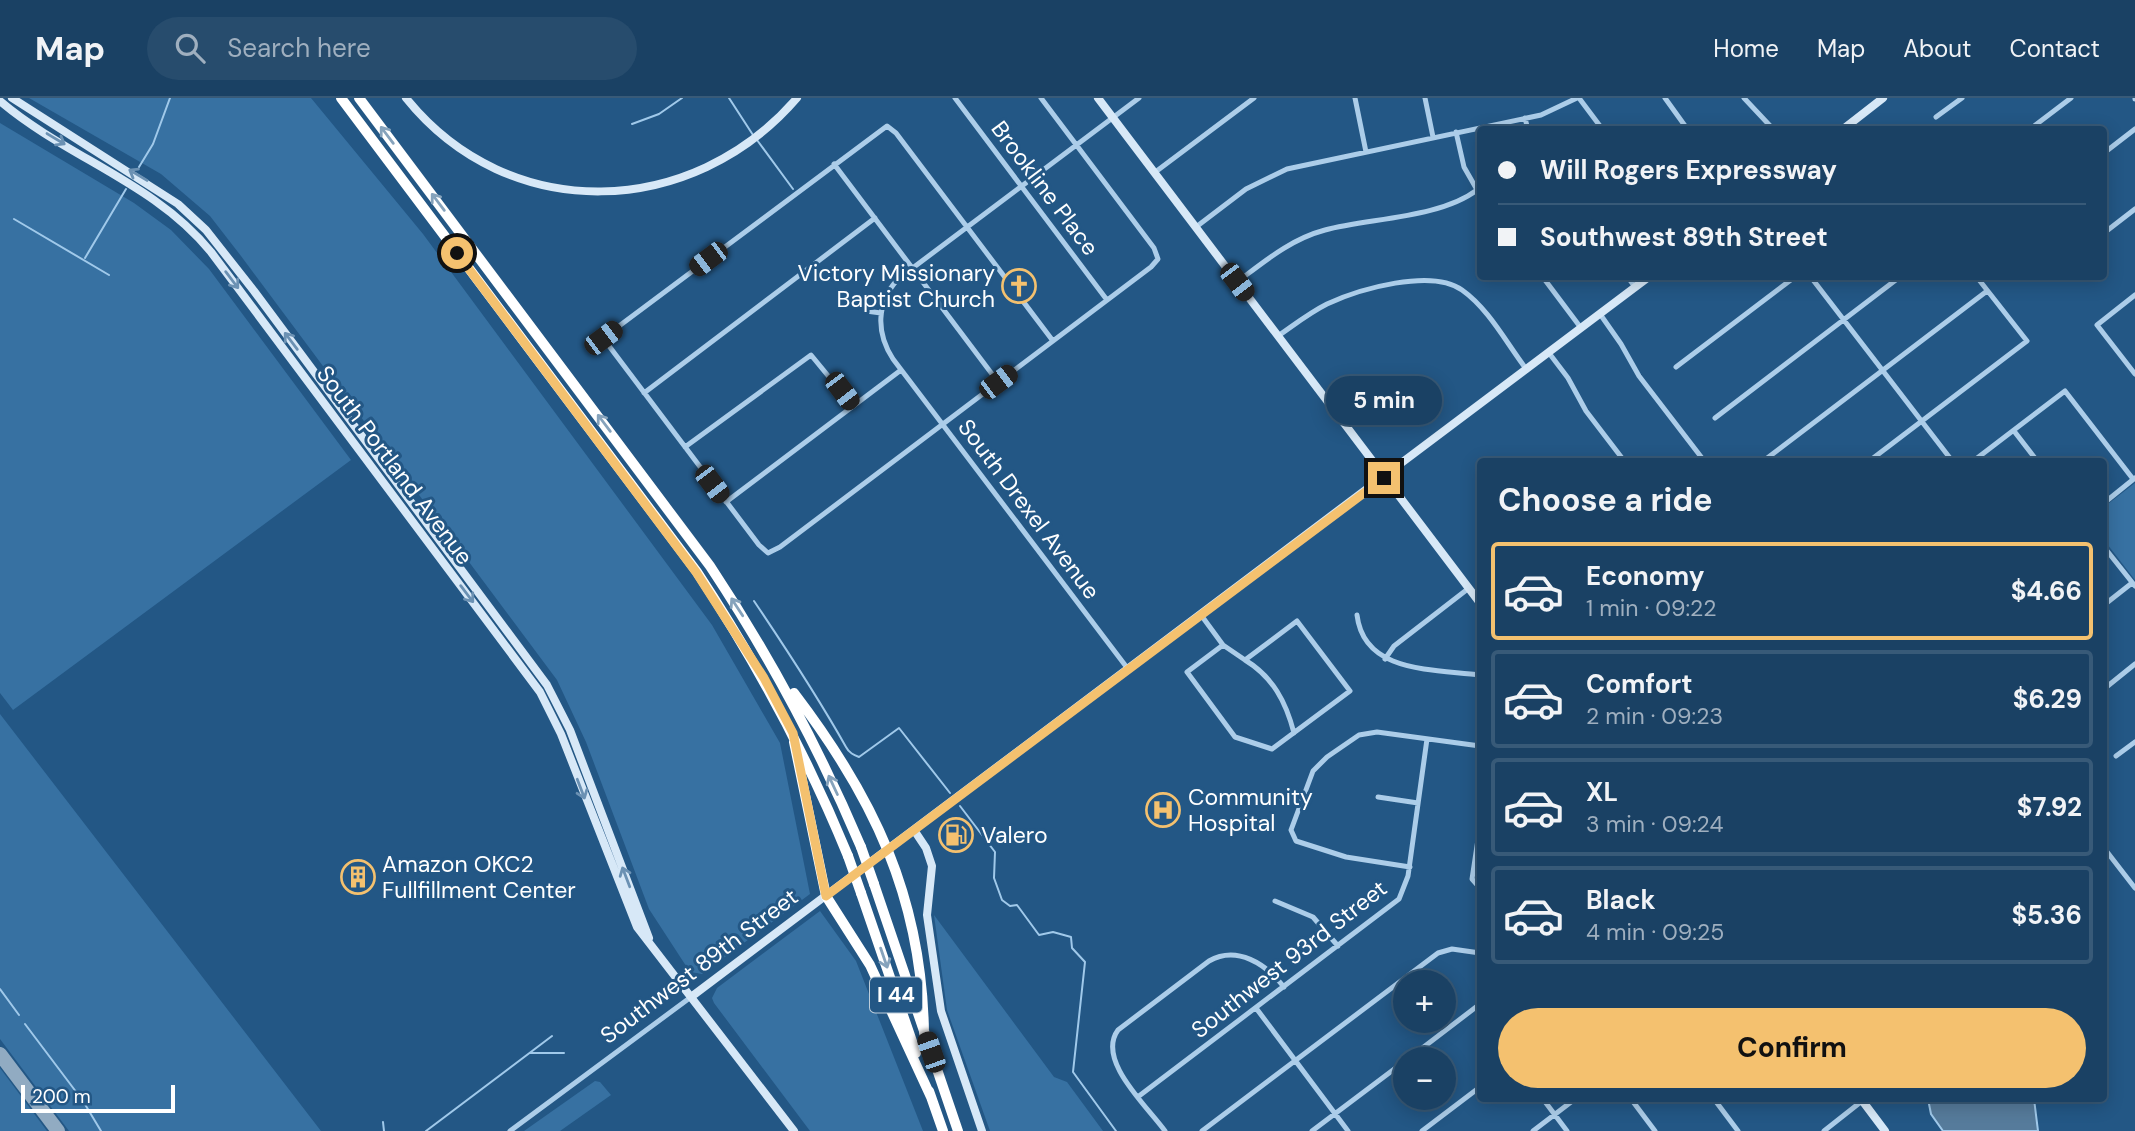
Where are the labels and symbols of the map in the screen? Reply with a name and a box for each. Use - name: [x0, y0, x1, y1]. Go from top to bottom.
- street label: Brookline Place: [985, 115, 1105, 261]
- one-way arrow: [380, 125, 395, 144]
- one-way arrow: [46, 133, 66, 147]
- one-way arrow: [128, 168, 148, 182]
- one-way arrow: [430, 193, 445, 212]
- route start: [441, 237, 473, 269]
- car: [685, 238, 732, 280]
- place label: Victory Missionary Baptist Church: [797, 258, 995, 314]
- car: [1216, 259, 1259, 305]
- church icon: Victory Missionary Baptist Church: [1000, 267, 1038, 305]
- one-way arrow: [224, 270, 239, 289]
- car: [580, 317, 627, 359]
- one-way arrow: [284, 332, 298, 351]
- street label: South Portland Avenue: [310, 359, 480, 571]
- car: [975, 361, 1022, 403]
- car: [821, 368, 864, 414]
- callout: 5 min: [1326, 376, 1442, 426]
- street label: South Drexel Avenue: [951, 413, 1107, 605]
- one-way arrow: [597, 414, 611, 433]
- car: [691, 461, 734, 507]
- route end: [1368, 462, 1400, 494]
- one-way arrow: [459, 584, 474, 603]
- one-way arrow: [730, 598, 744, 618]
- one-way arrow: [826, 774, 839, 795]
- one-way arrow: [576, 777, 589, 799]
- place label: Community Hospital: [1188, 782, 1313, 838]
- hospital icon: Community Hospital: [1144, 791, 1182, 829]
- fuel station icon: Valero: [937, 816, 975, 854]
- place label: Valero: [981, 820, 1048, 850]
- place label: Amazon OKC2 Fullfillment Center: [382, 849, 576, 905]
- building icon: Amazon OKC2 Fullfillment Center: [339, 858, 377, 896]
- one-way arrow: [618, 866, 631, 888]
- street label: Southwest 93rd Street: [1185, 873, 1393, 1045]
- street label: Southwest 89th Street: [594, 882, 804, 1050]
- one-way arrow: [878, 947, 891, 969]
- road number: I 44: [870, 978, 922, 1012]
- car: [915, 1029, 948, 1075]
- scale bar: [21, 1082, 175, 1114]

